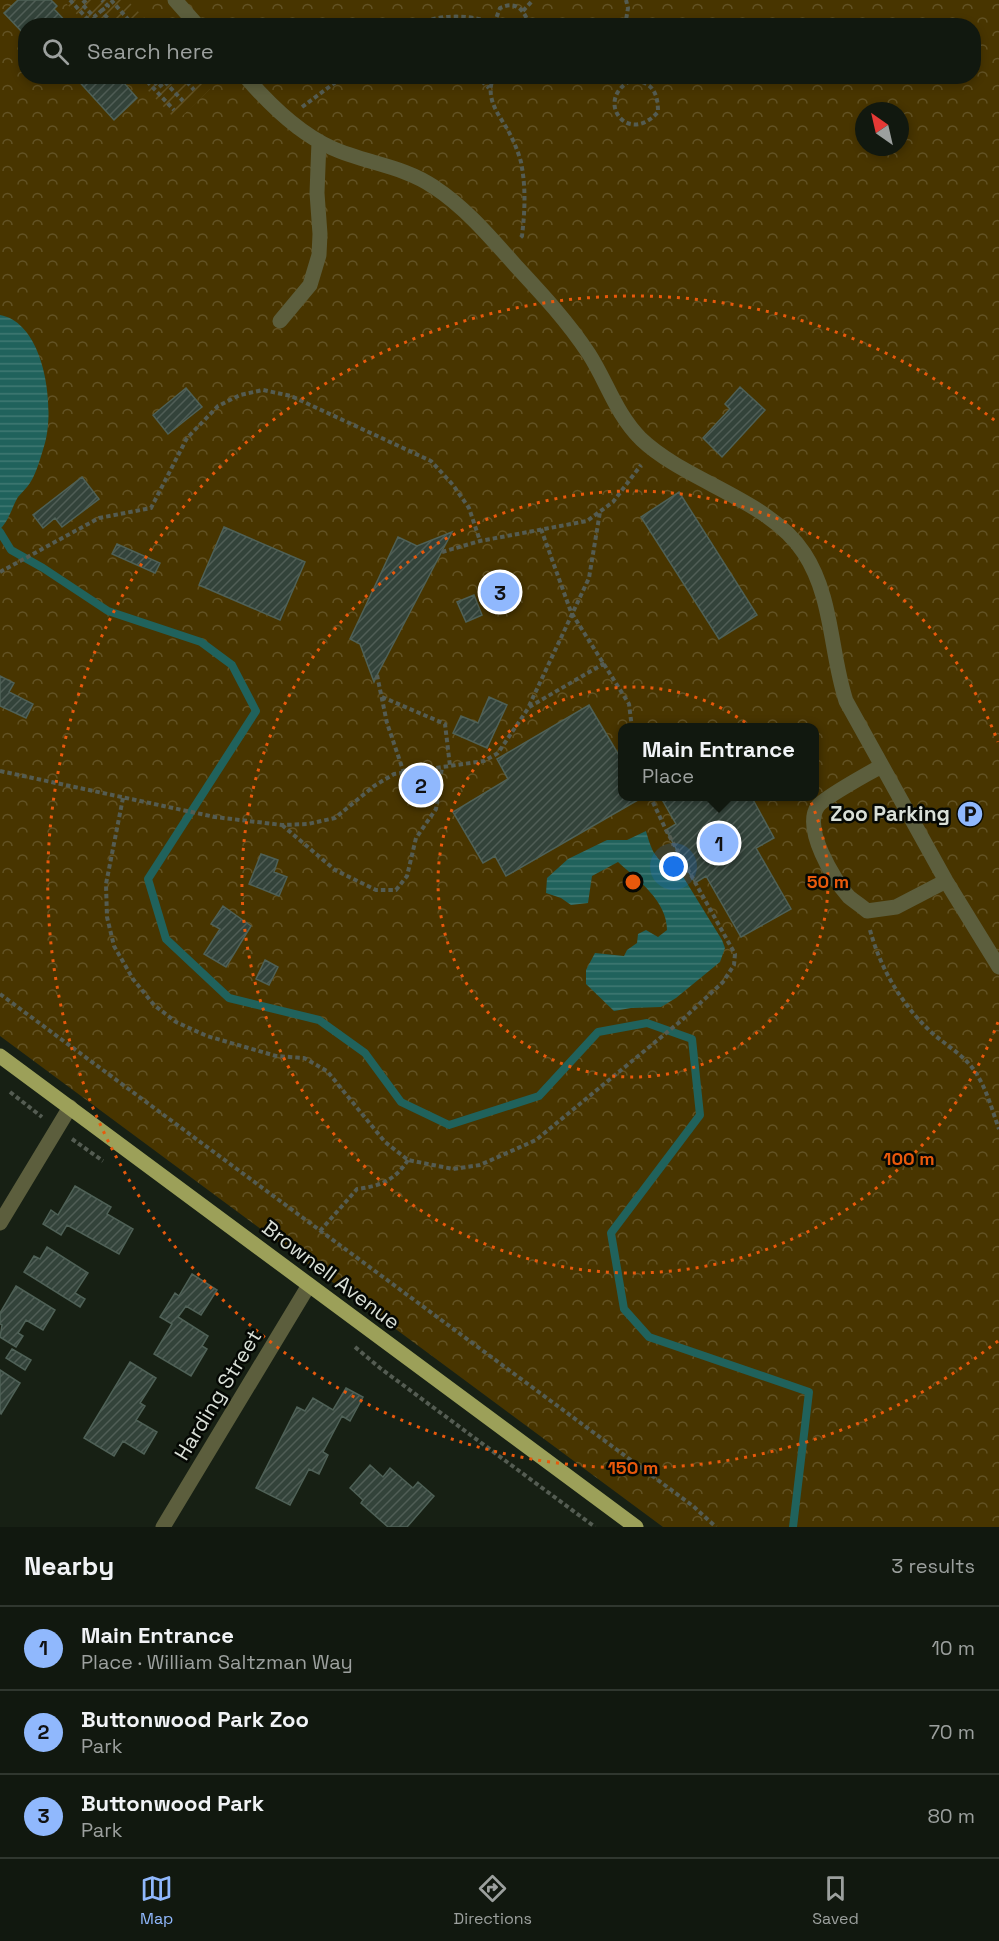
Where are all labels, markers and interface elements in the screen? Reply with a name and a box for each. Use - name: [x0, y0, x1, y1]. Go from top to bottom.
- search box: [18, 18, 981, 84]
- icon: search: [39, 35, 72, 68]
- text: Search here: [87, 37, 214, 65]
- north arrow: [855, 102, 909, 156]
- pin: 3: [480, 570, 520, 614]
- popup: [618, 723, 819, 801]
- text: Main Entrance: [642, 735, 795, 763]
- pin: 2: [402, 762, 440, 808]
- text: Place: [642, 763, 694, 789]
- parking icon: Zoo Parking: [955, 799, 985, 829]
- place label: Zoo Parking: [830, 800, 950, 827]
- pin: 1: [700, 820, 738, 866]
- your location: [659, 852, 688, 881]
- text: 50 m: [807, 870, 849, 893]
- centre of rings: [623, 872, 643, 892]
- text: 100 m: [883, 1147, 935, 1170]
- street label: Brownell Avenue: [257, 1214, 406, 1335]
- street label: Harding Street: [168, 1324, 267, 1465]
- text: 150 m: [608, 1456, 658, 1479]
- text: Nearby: [24, 1549, 114, 1583]
- text: 3 results: [891, 1553, 975, 1579]
- text: Main Entrance: [81, 1621, 234, 1649]
- text: 1: [39, 1635, 48, 1661]
- text: 10 m: [931, 1635, 975, 1661]
- text: Place · William Saltzman Way: [81, 1649, 353, 1675]
- text: Buttonwood Park Zoo: [81, 1705, 309, 1733]
- text: 2: [38, 1719, 49, 1745]
- text: 70 m: [929, 1719, 975, 1745]
- text: Park: [81, 1733, 123, 1759]
- text: Buttonwood Park: [81, 1789, 264, 1817]
- text: 3: [37, 1803, 50, 1829]
- text: 80 m: [927, 1803, 975, 1829]
- text: Park: [81, 1817, 123, 1843]
- tab: Map: [140, 1872, 173, 1929]
- tab: Directions: [454, 1872, 532, 1929]
- tab: Saved: [812, 1872, 859, 1929]

